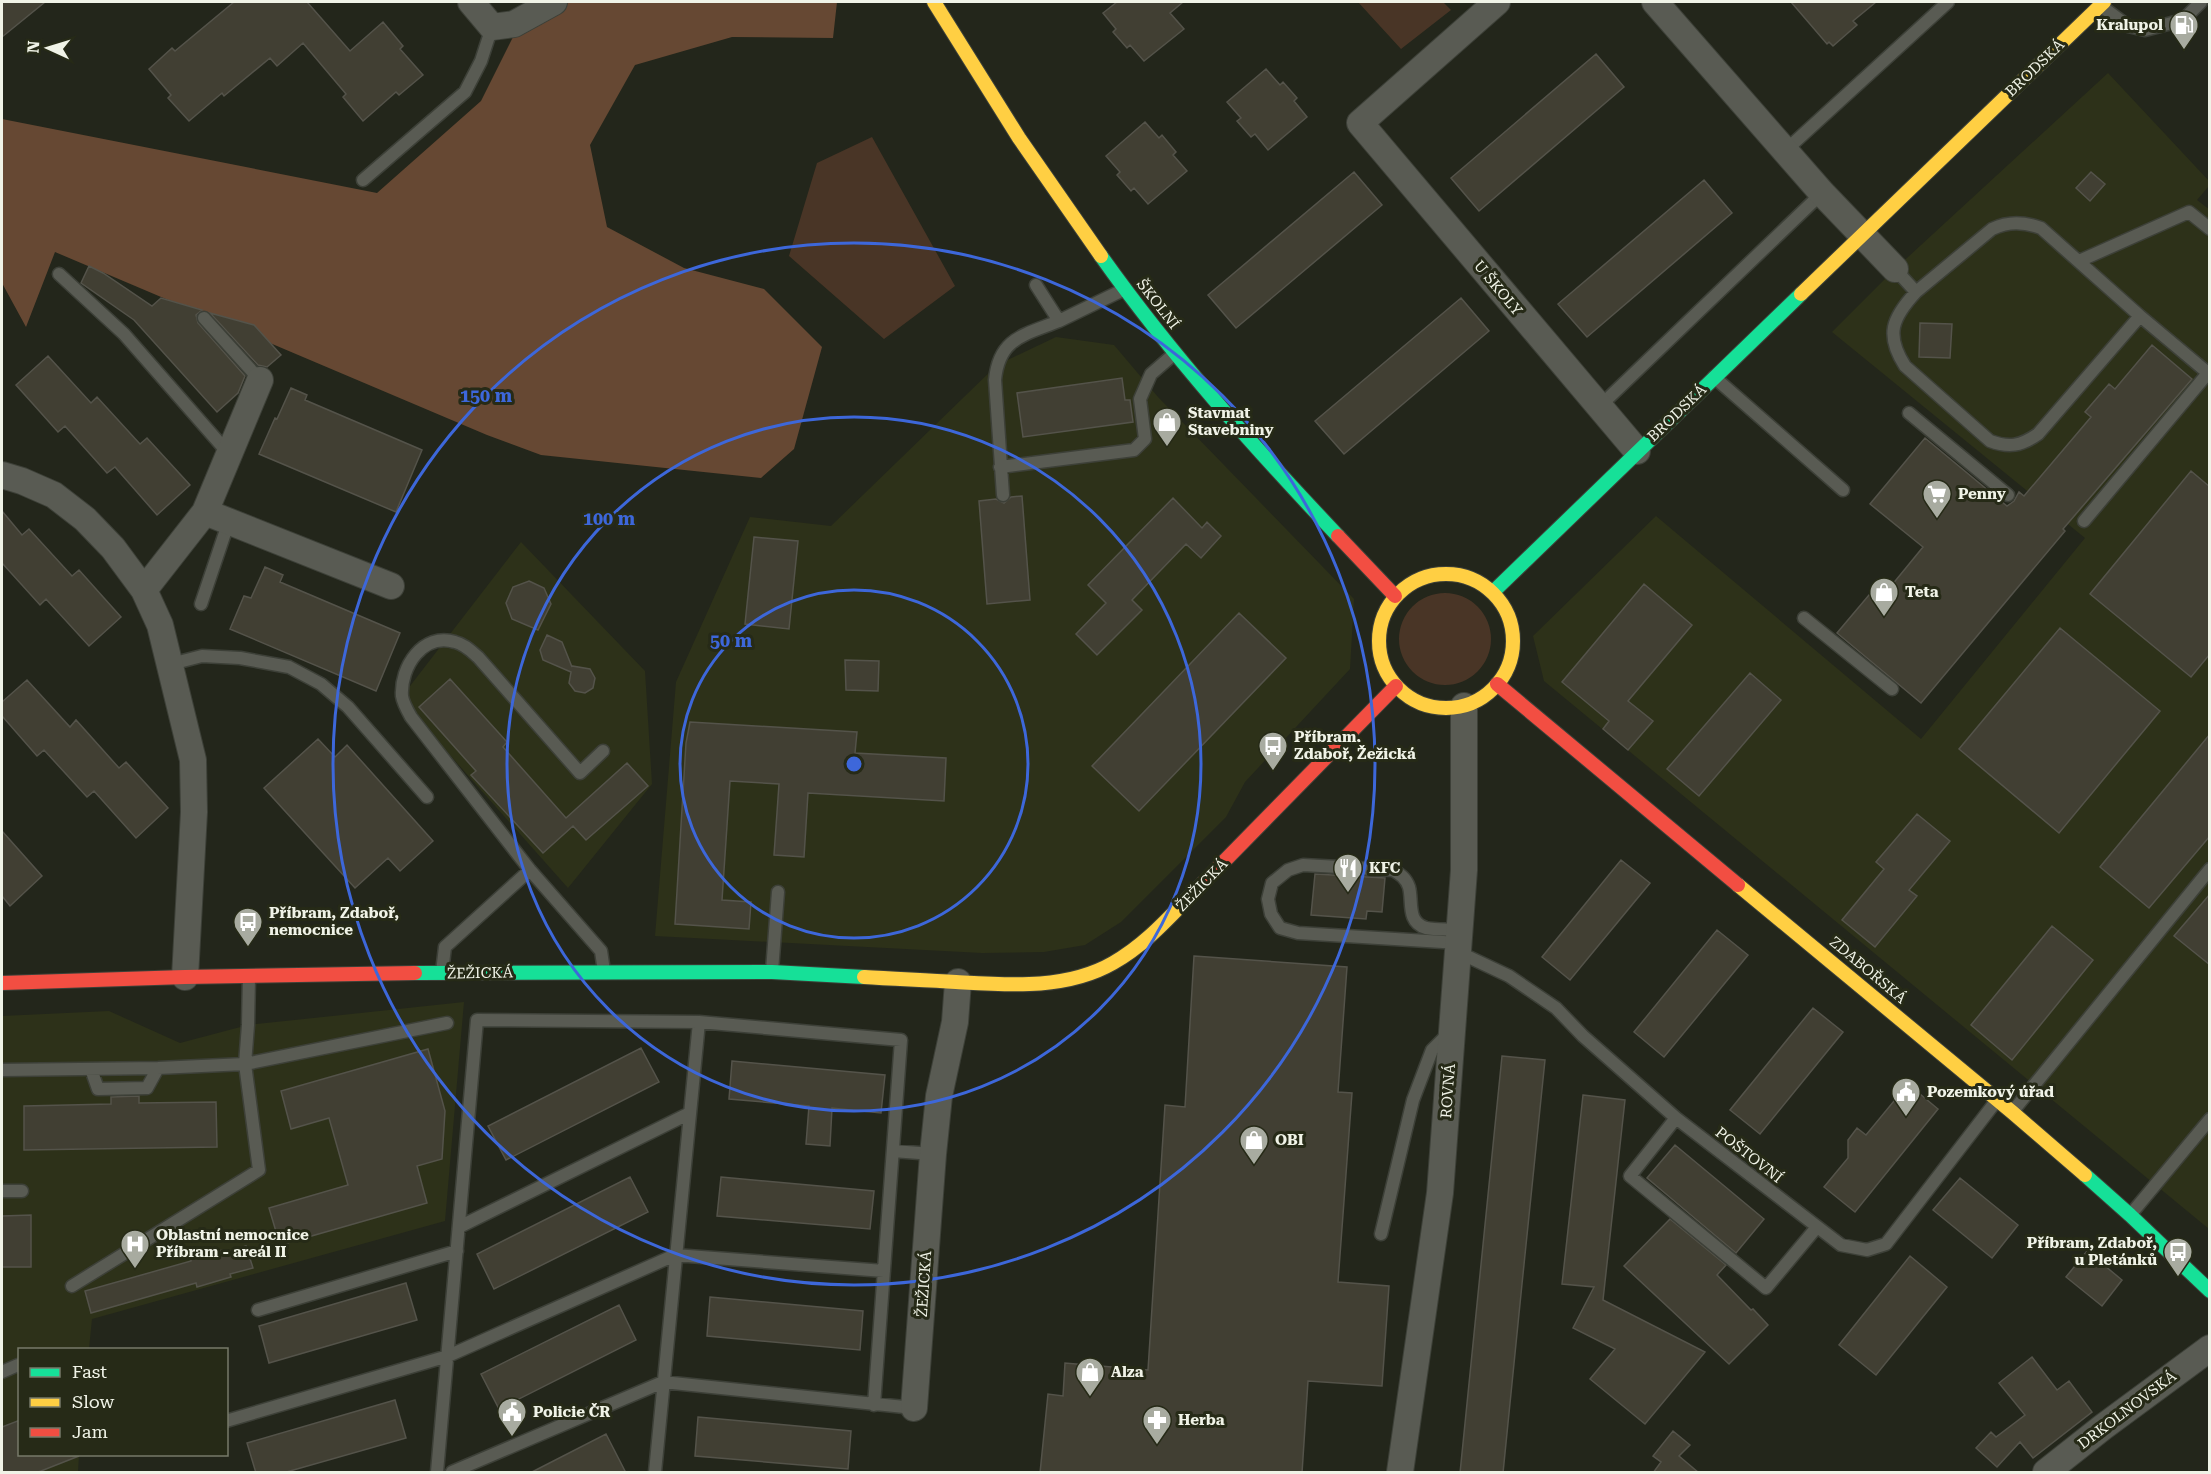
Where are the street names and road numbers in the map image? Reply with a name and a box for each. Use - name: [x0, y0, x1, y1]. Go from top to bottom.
- street label: BRODSKÁ: [2002, 35, 2069, 100]
- street label: U ŠKOLY: [1470, 257, 1527, 320]
- street label: ŠKOLNÍ: [1133, 275, 1183, 333]
- street label: BRODSKÁ: [1644, 380, 1711, 445]
- street label: ŽEŽICKÁ: [1173, 855, 1232, 915]
- street label: ZDABOŘSKÁ: [1826, 933, 1910, 1008]
- street label: ŽEŽICKÁ: [447, 963, 514, 983]
- street label: ROVNÁ: [1437, 1063, 1459, 1119]
- street label: POŠTOVNÍ: [1712, 1123, 1786, 1187]
- street label: ŽEŽICKÁ: [913, 1250, 935, 1318]
- street label: DRKOLNOVSKÁ: [2074, 1367, 2180, 1453]

